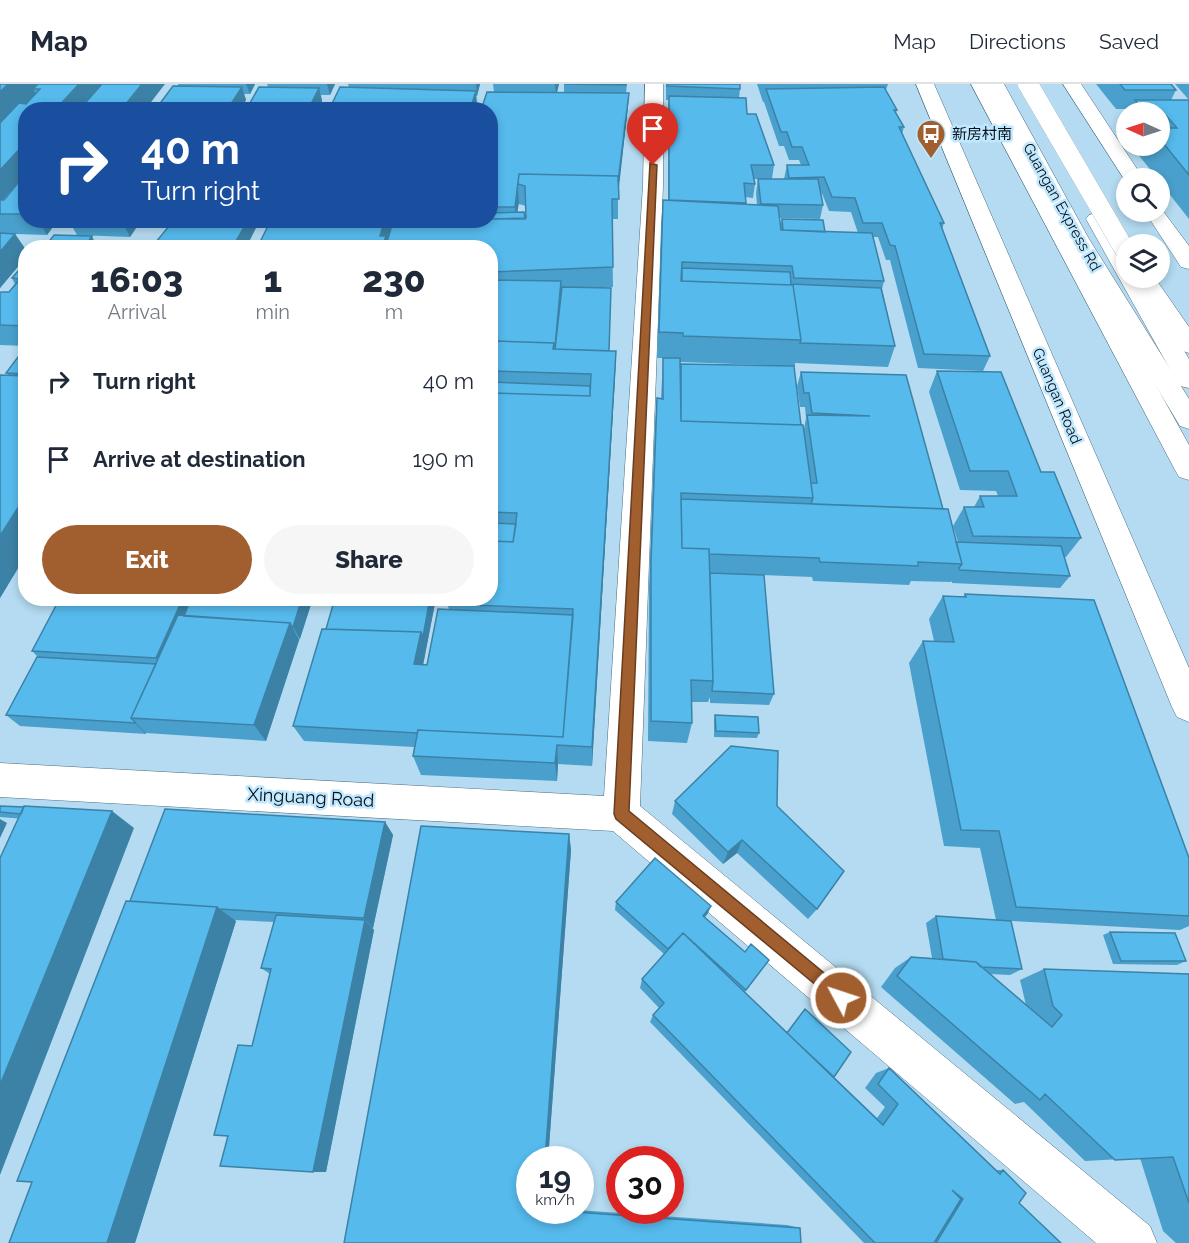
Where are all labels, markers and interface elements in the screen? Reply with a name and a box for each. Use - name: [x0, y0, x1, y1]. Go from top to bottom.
- text: Map: [30, 25, 88, 58]
- text: Map: [893, 29, 936, 54]
- text: Directions: [969, 29, 1066, 54]
- text: Saved: [1099, 29, 1159, 54]
- north arrow: [1116, 102, 1170, 156]
- map controls: [1116, 102, 1170, 288]
- pin: [627, 103, 678, 165]
- icon: arrive: [636, 112, 669, 145]
- bus stop icon: 新房村南: [915, 118, 947, 160]
- text: 40 m: [141, 125, 240, 174]
- place label: 新房村南: [952, 125, 1012, 143]
- icon: right: [42, 126, 120, 204]
- street label: Guangan Express Rd: [1019, 140, 1105, 274]
- button: search: [1116, 168, 1170, 222]
- text: Turn right: [141, 175, 260, 206]
- button: layers: [1116, 234, 1170, 288]
- text: 16:03: [90, 258, 183, 300]
- text: 1: [263, 258, 282, 300]
- text: 230: [362, 258, 426, 300]
- text: Arrival: [107, 300, 166, 324]
- text: min: [256, 300, 290, 324]
- text: m: [385, 300, 403, 324]
- street label: Guangan Road: [1029, 345, 1085, 447]
- icon: right: [42, 365, 75, 398]
- text: Turn right: [93, 368, 196, 394]
- text: 40 m: [423, 368, 474, 394]
- icon: arrive: [42, 443, 75, 476]
- text: Arrive at destination: [93, 446, 306, 472]
- text: 190 m: [412, 446, 474, 472]
- button: Exit: [42, 525, 252, 594]
- button: Share: [264, 525, 474, 594]
- street label: Xinguang Road: [247, 783, 375, 811]
- position arrow: [809, 966, 873, 1030]
- speed limit sign: 30: [606, 1146, 684, 1224]
- text: 19: [539, 1160, 571, 1195]
- text: km/h: [535, 1191, 575, 1209]

